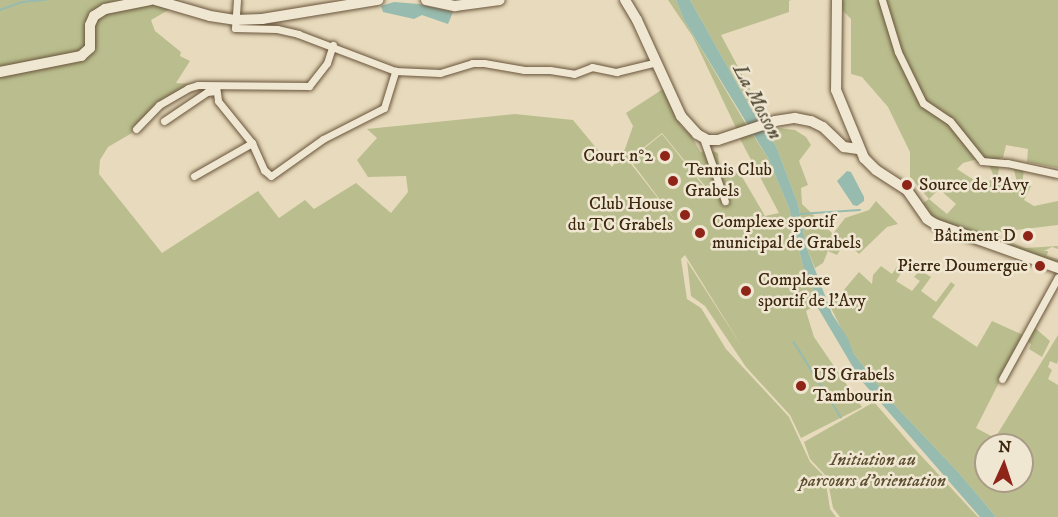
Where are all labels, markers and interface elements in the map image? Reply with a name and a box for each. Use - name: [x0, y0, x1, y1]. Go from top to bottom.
- water label: La Mosson: [727, 60, 787, 144]
- place label: Court n°2: [583, 145, 653, 167]
- marker: Court n°2: [658, 149, 672, 163]
- place label: Tennis Club Grabels: [685, 160, 772, 202]
- marker: Tennis Club Grabels: [666, 174, 680, 188]
- place label: Source de l'Avy: [919, 174, 1029, 196]
- marker: Source de l'Avy: [900, 178, 914, 192]
- place label: Club House du TC Grabels: [568, 194, 673, 236]
- marker: Club House du TC Grabels: [678, 208, 692, 222]
- place label: Complexe sportif municipal de Grabels: [712, 212, 861, 254]
- place label: Bâtiment D: [933, 225, 1016, 247]
- marker: Complexe sportif municipal de Grabels: [693, 226, 707, 240]
- marker: Bâtiment D: [1021, 229, 1035, 243]
- place label: Pierre Doumergue: [897, 255, 1028, 277]
- marker: Pierre Doumergue: [1033, 259, 1047, 273]
- place label: Complexe sportif de l'Avy: [758, 270, 866, 312]
- marker: Complexe sportif de l'Avy: [739, 284, 753, 298]
- place label: US Grabels Tambourin: [813, 365, 894, 407]
- marker: US Grabels Tambourin: [794, 379, 808, 393]
- north arrow: [974, 433, 1034, 493]
- text: N: [998, 437, 1012, 457]
- park label: Initiation au parcours d'orientation: [800, 450, 946, 492]

